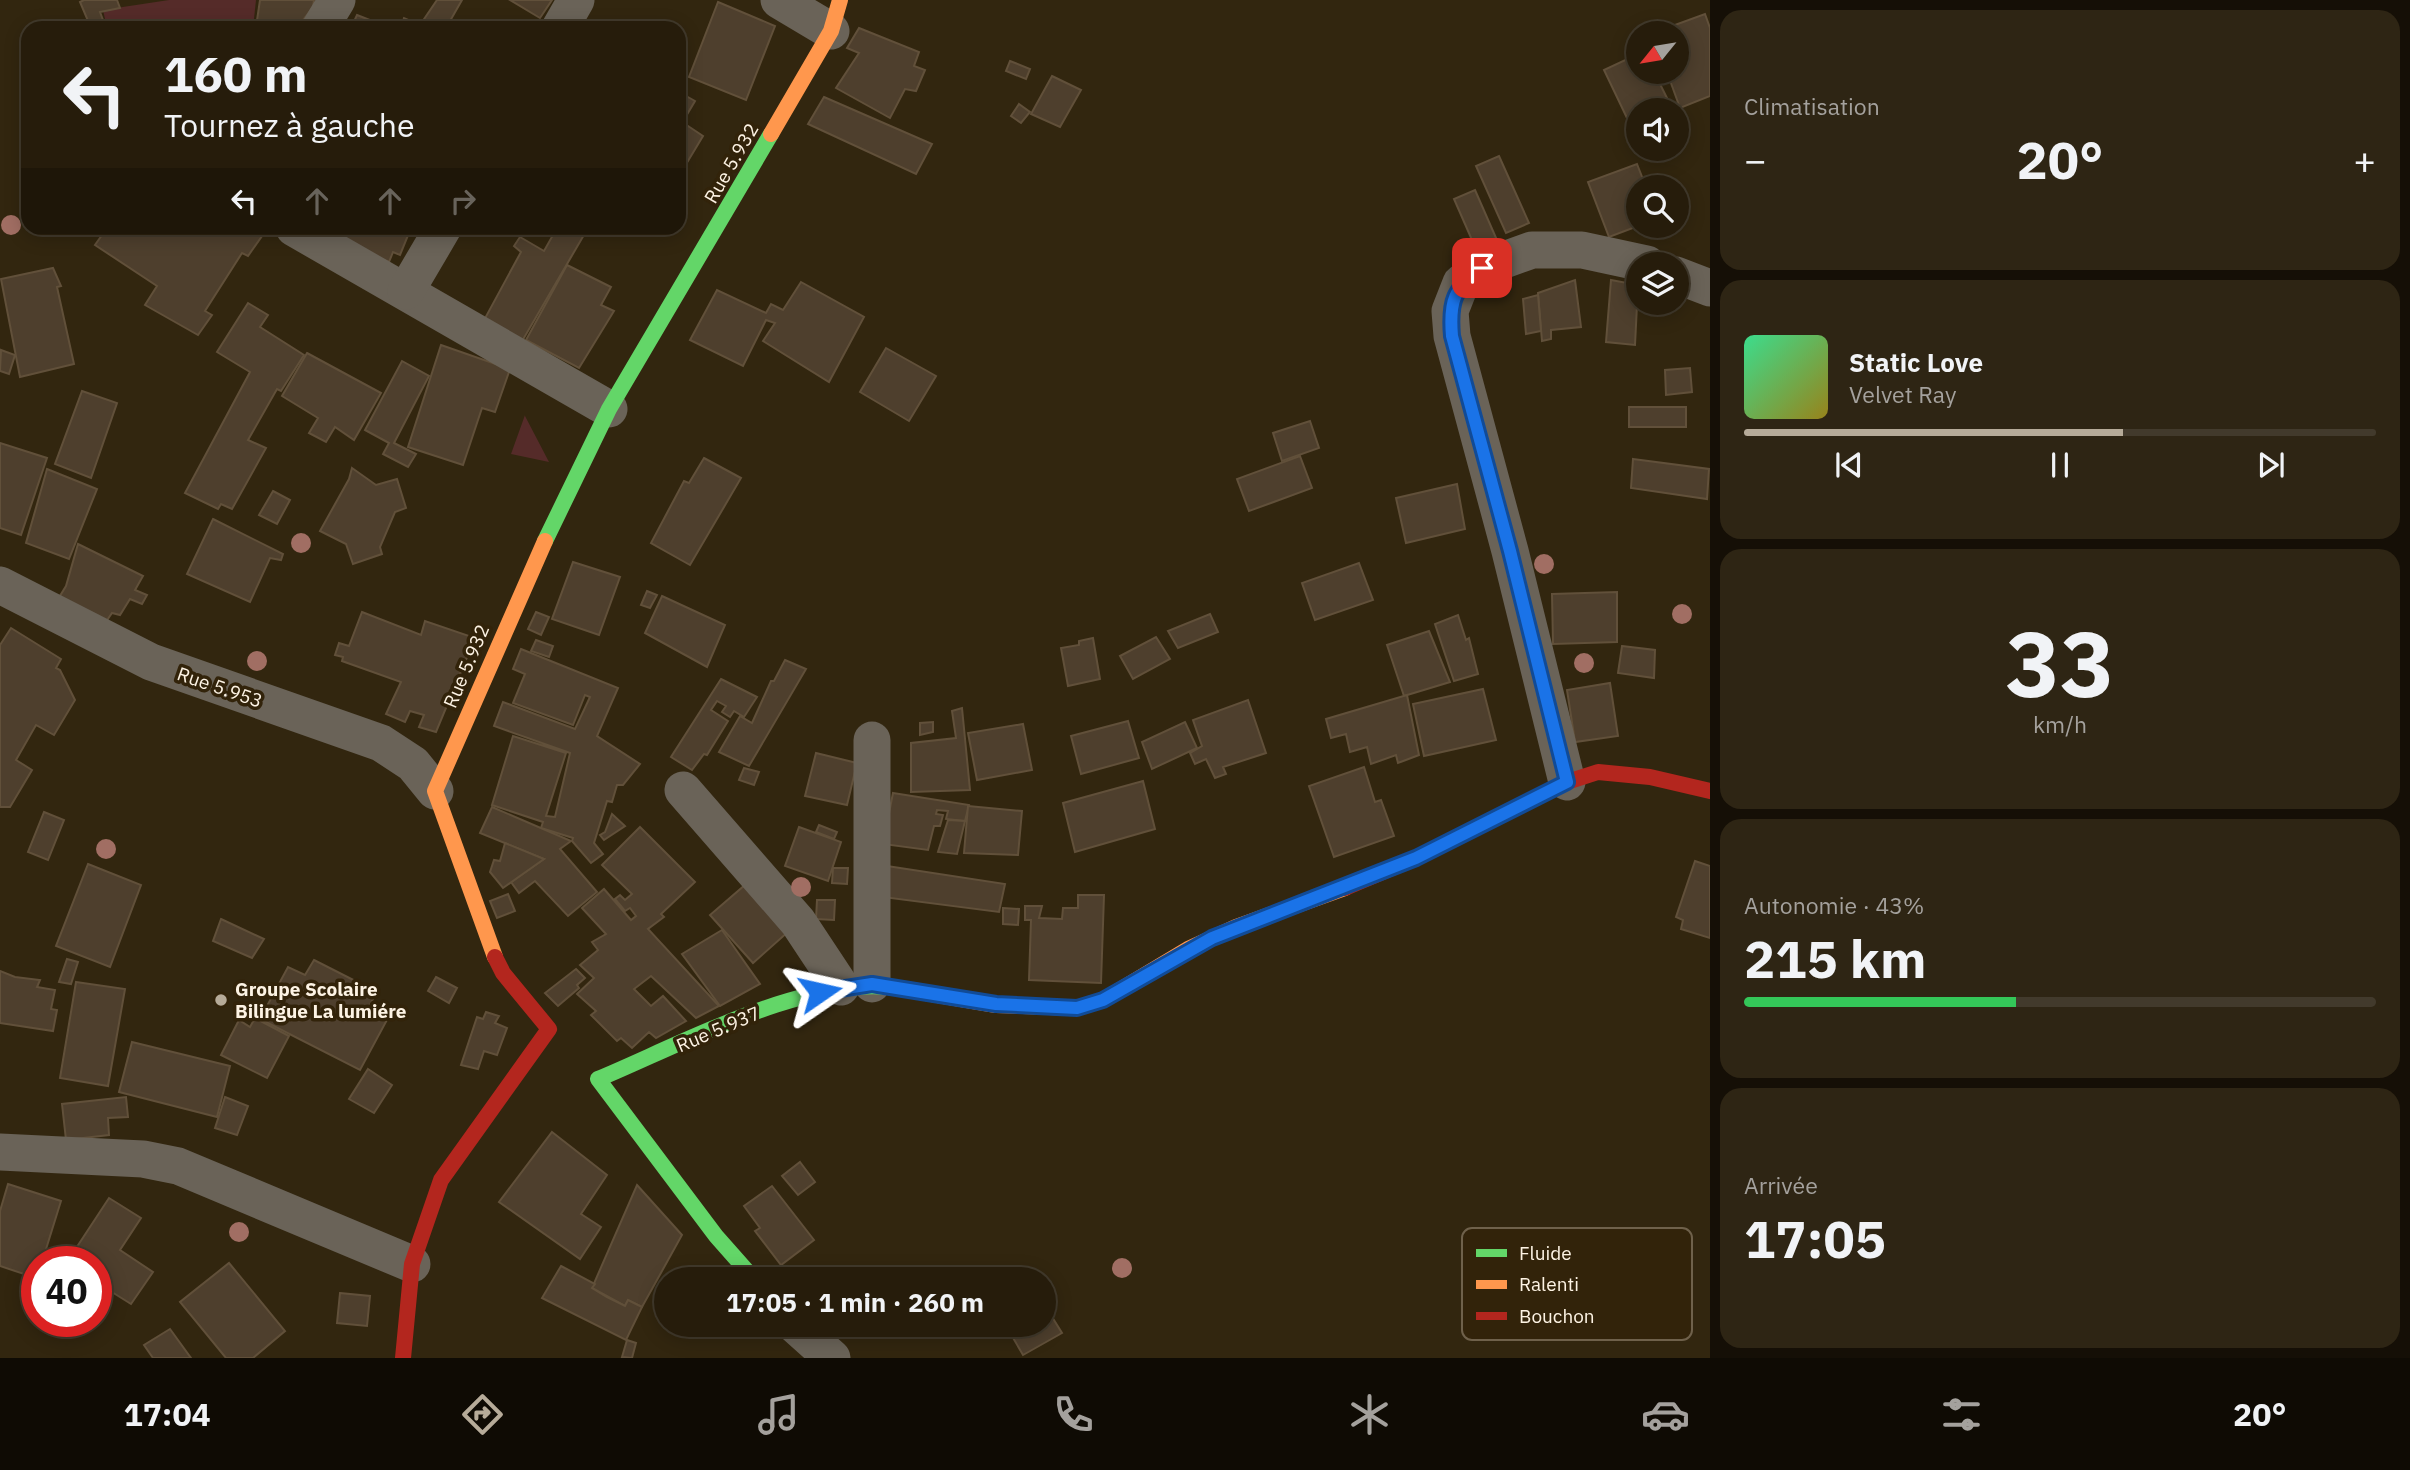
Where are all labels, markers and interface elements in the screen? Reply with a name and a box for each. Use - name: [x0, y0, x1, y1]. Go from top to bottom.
- north arrow: [1626, 21, 1689, 84]
- map controls: [1626, 21, 1689, 315]
- text: 160 m: [164, 42, 308, 105]
- icon: left: [49, 49, 140, 140]
- text: Climatisation: [1744, 91, 1880, 121]
- button: sound: [1626, 98, 1689, 161]
- text: Tournez à gauche: [164, 104, 415, 146]
- street label: Rue 5.932: [698, 119, 764, 207]
- text: 20°: [2017, 126, 2103, 193]
- text: −: [1744, 135, 1767, 184]
- text: +: [2353, 135, 2376, 184]
- button: search: [1626, 175, 1689, 238]
- icon: left: [225, 182, 263, 220]
- icon: ahead: [298, 182, 336, 220]
- icon: ahead: [371, 182, 409, 220]
- icon: right: [444, 182, 482, 220]
- pin: [1452, 238, 1512, 298]
- icon: arrive: [1463, 249, 1501, 287]
- button: layers: [1626, 252, 1689, 315]
- text: Static Love: [1849, 345, 1983, 379]
- text: Velvet Ray: [1849, 379, 1956, 409]
- icon: previous: [1830, 446, 1868, 484]
- icon: pause: [2041, 446, 2079, 484]
- icon: next: [2252, 446, 2290, 484]
- text: 33: [2005, 604, 2115, 722]
- street label: Rue 5.932: [438, 621, 494, 711]
- street label: Rue 5.953: [174, 661, 266, 713]
- text: km/h: [2033, 709, 2087, 739]
- text: Autonomie · 43%: [1744, 890, 1924, 920]
- text: 215 km: [1744, 925, 1926, 992]
- position arrow: [783, 955, 857, 1029]
- place label: Groupe Scolaire Bilingue La lumiére: [235, 977, 406, 1023]
- marker: Groupe Scolaire Bilingue La lumiére: [213, 992, 229, 1008]
- street label: Rue 5.937: [673, 1001, 763, 1057]
- text: Arrivée: [1744, 1170, 1818, 1200]
- text: 17:05: [1744, 1205, 1886, 1272]
- legend: [1462, 1228, 1692, 1340]
- text: Fluide: [1519, 1241, 1572, 1265]
- speed limit sign: 40: [21, 1246, 112, 1337]
- text: Ralenti: [1519, 1272, 1579, 1296]
- text: 17:05 · 1 min · 260 m: [726, 1285, 984, 1319]
- text: Bouchon: [1519, 1304, 1595, 1328]
- icon: directions: [458, 1390, 507, 1439]
- icon: music: [754, 1390, 803, 1439]
- icon: phone: [1049, 1390, 1098, 1439]
- icon: climate: [1345, 1390, 1394, 1439]
- icon: car: [1641, 1390, 1690, 1439]
- icon: filters: [1937, 1390, 1986, 1439]
- text: 17:04: [123, 1393, 211, 1435]
- text: 20°: [2233, 1393, 2287, 1435]

